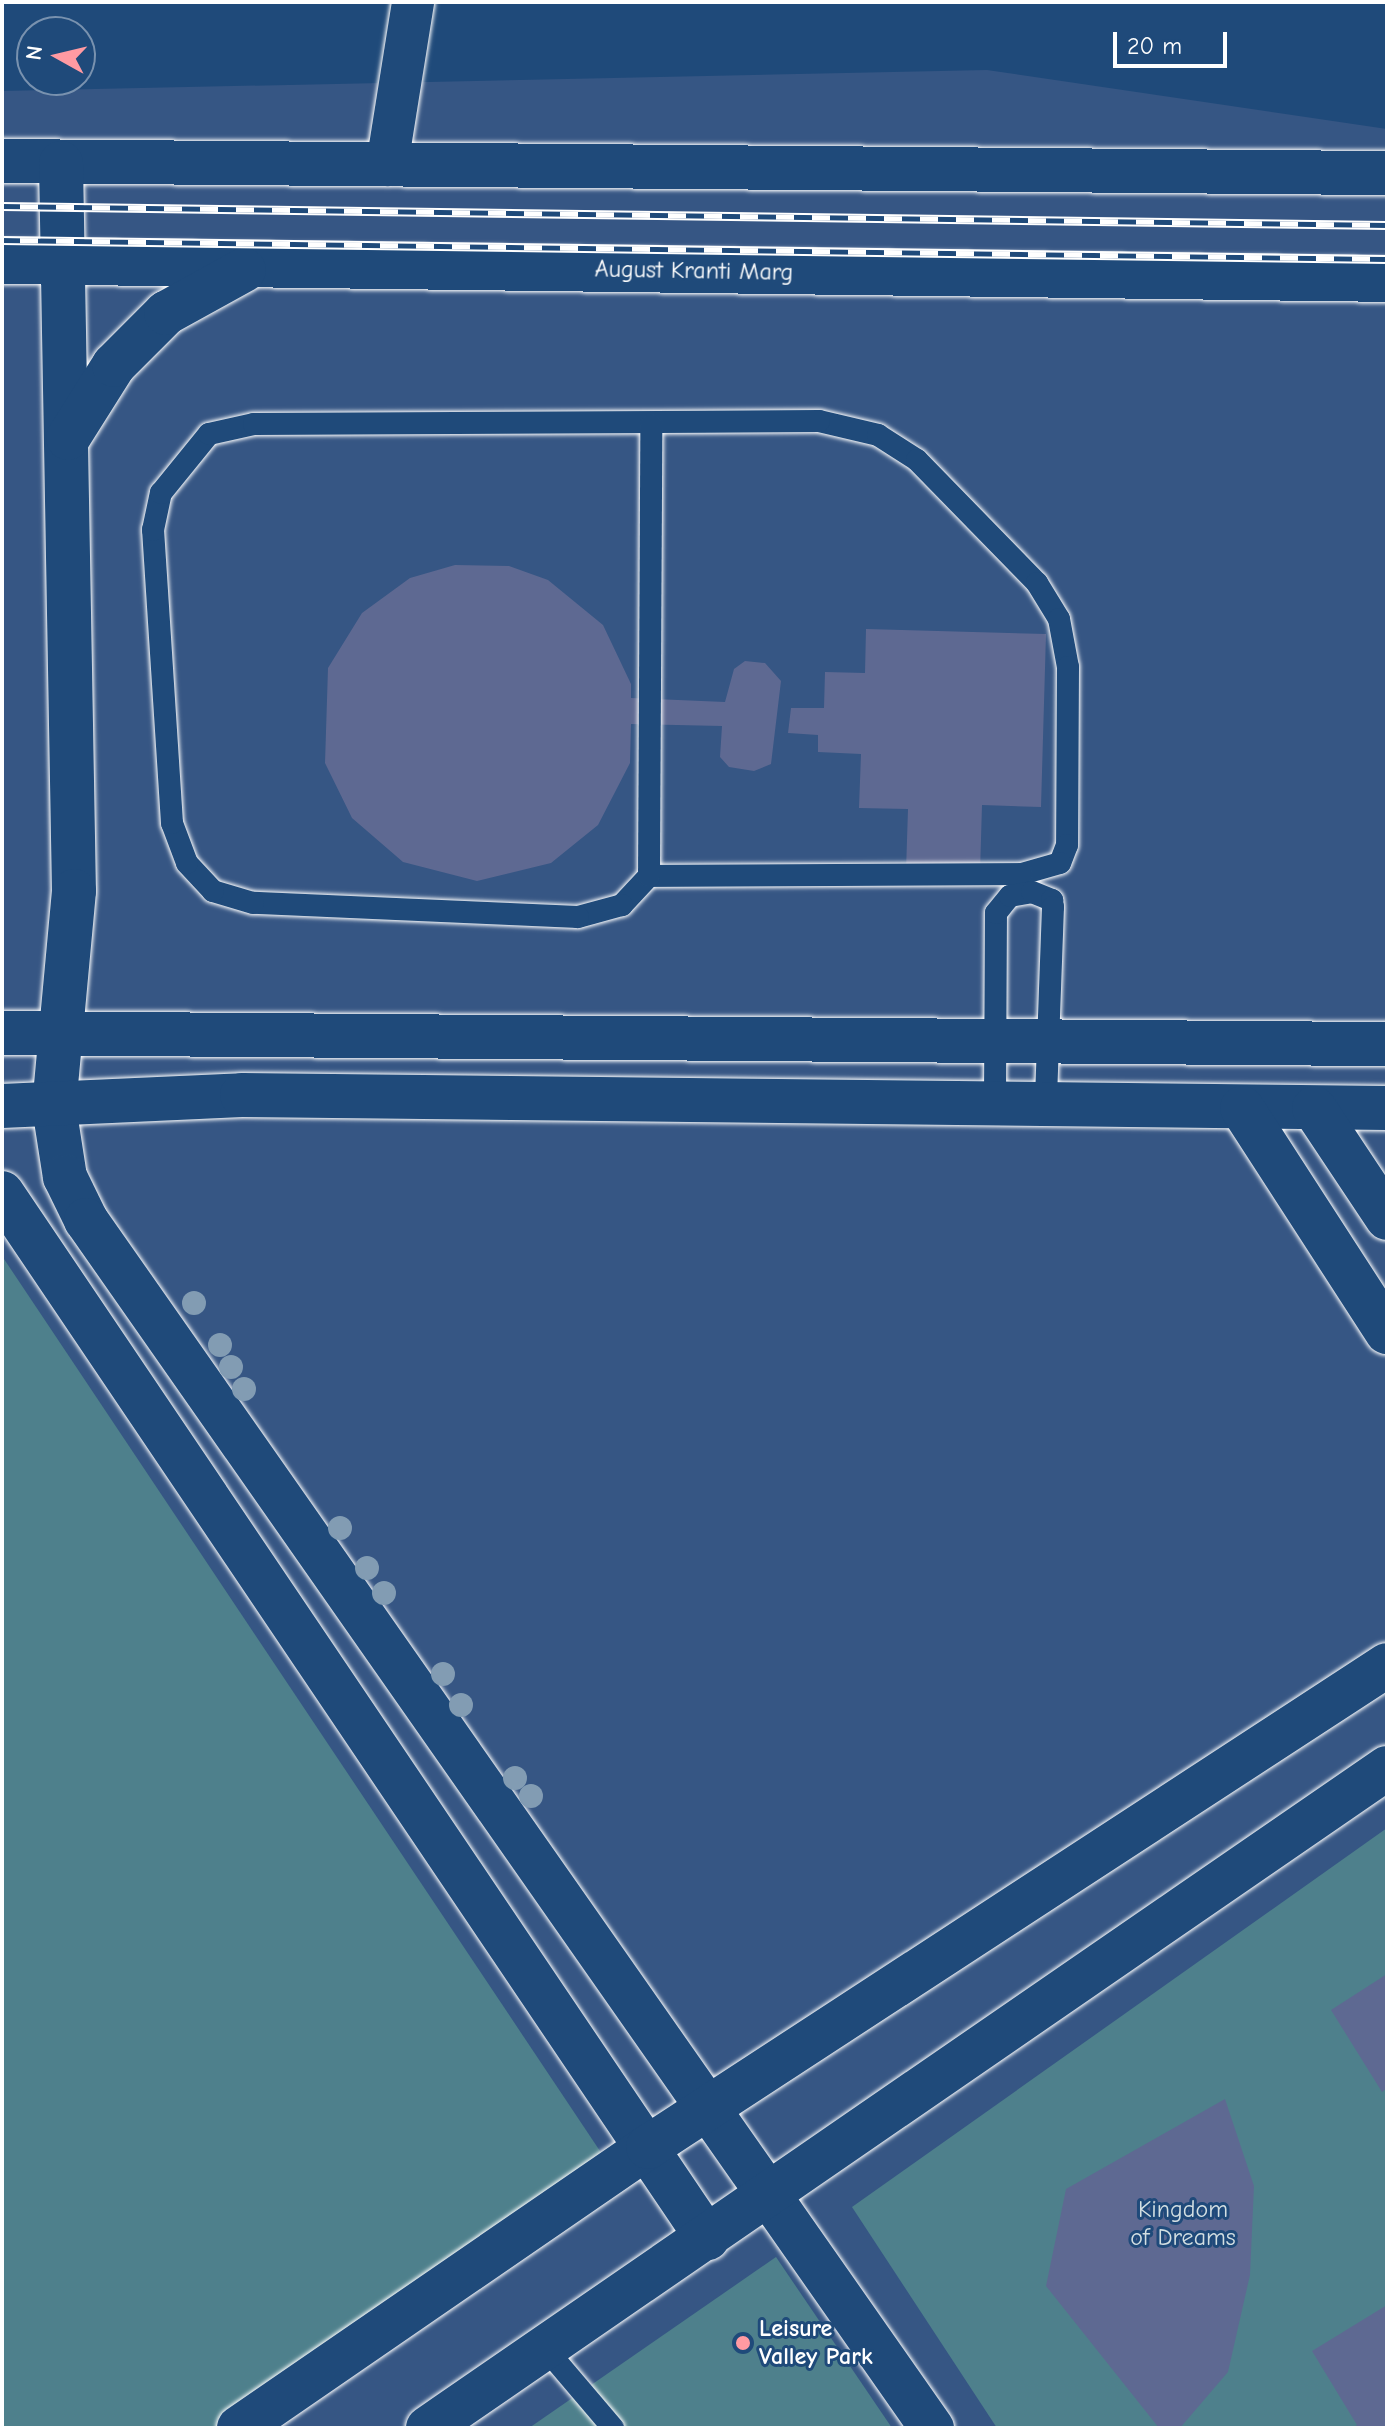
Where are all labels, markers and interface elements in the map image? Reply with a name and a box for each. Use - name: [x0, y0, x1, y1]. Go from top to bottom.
- north arrow: [16, 16, 96, 96]
- scale bar: [1117, 16, 1231, 66]
- text: 20 m: [1127, 32, 1182, 60]
- text: N: [20, 44, 48, 62]
- street label: August Kranti Marg: [594, 255, 794, 287]
- park label: Kingdom of Dreams: [1130, 2196, 1236, 2252]
- place label: Leisure Valley Park: [759, 2315, 873, 2371]
- marker: Leisure Valley Park: [734, 2334, 752, 2352]

